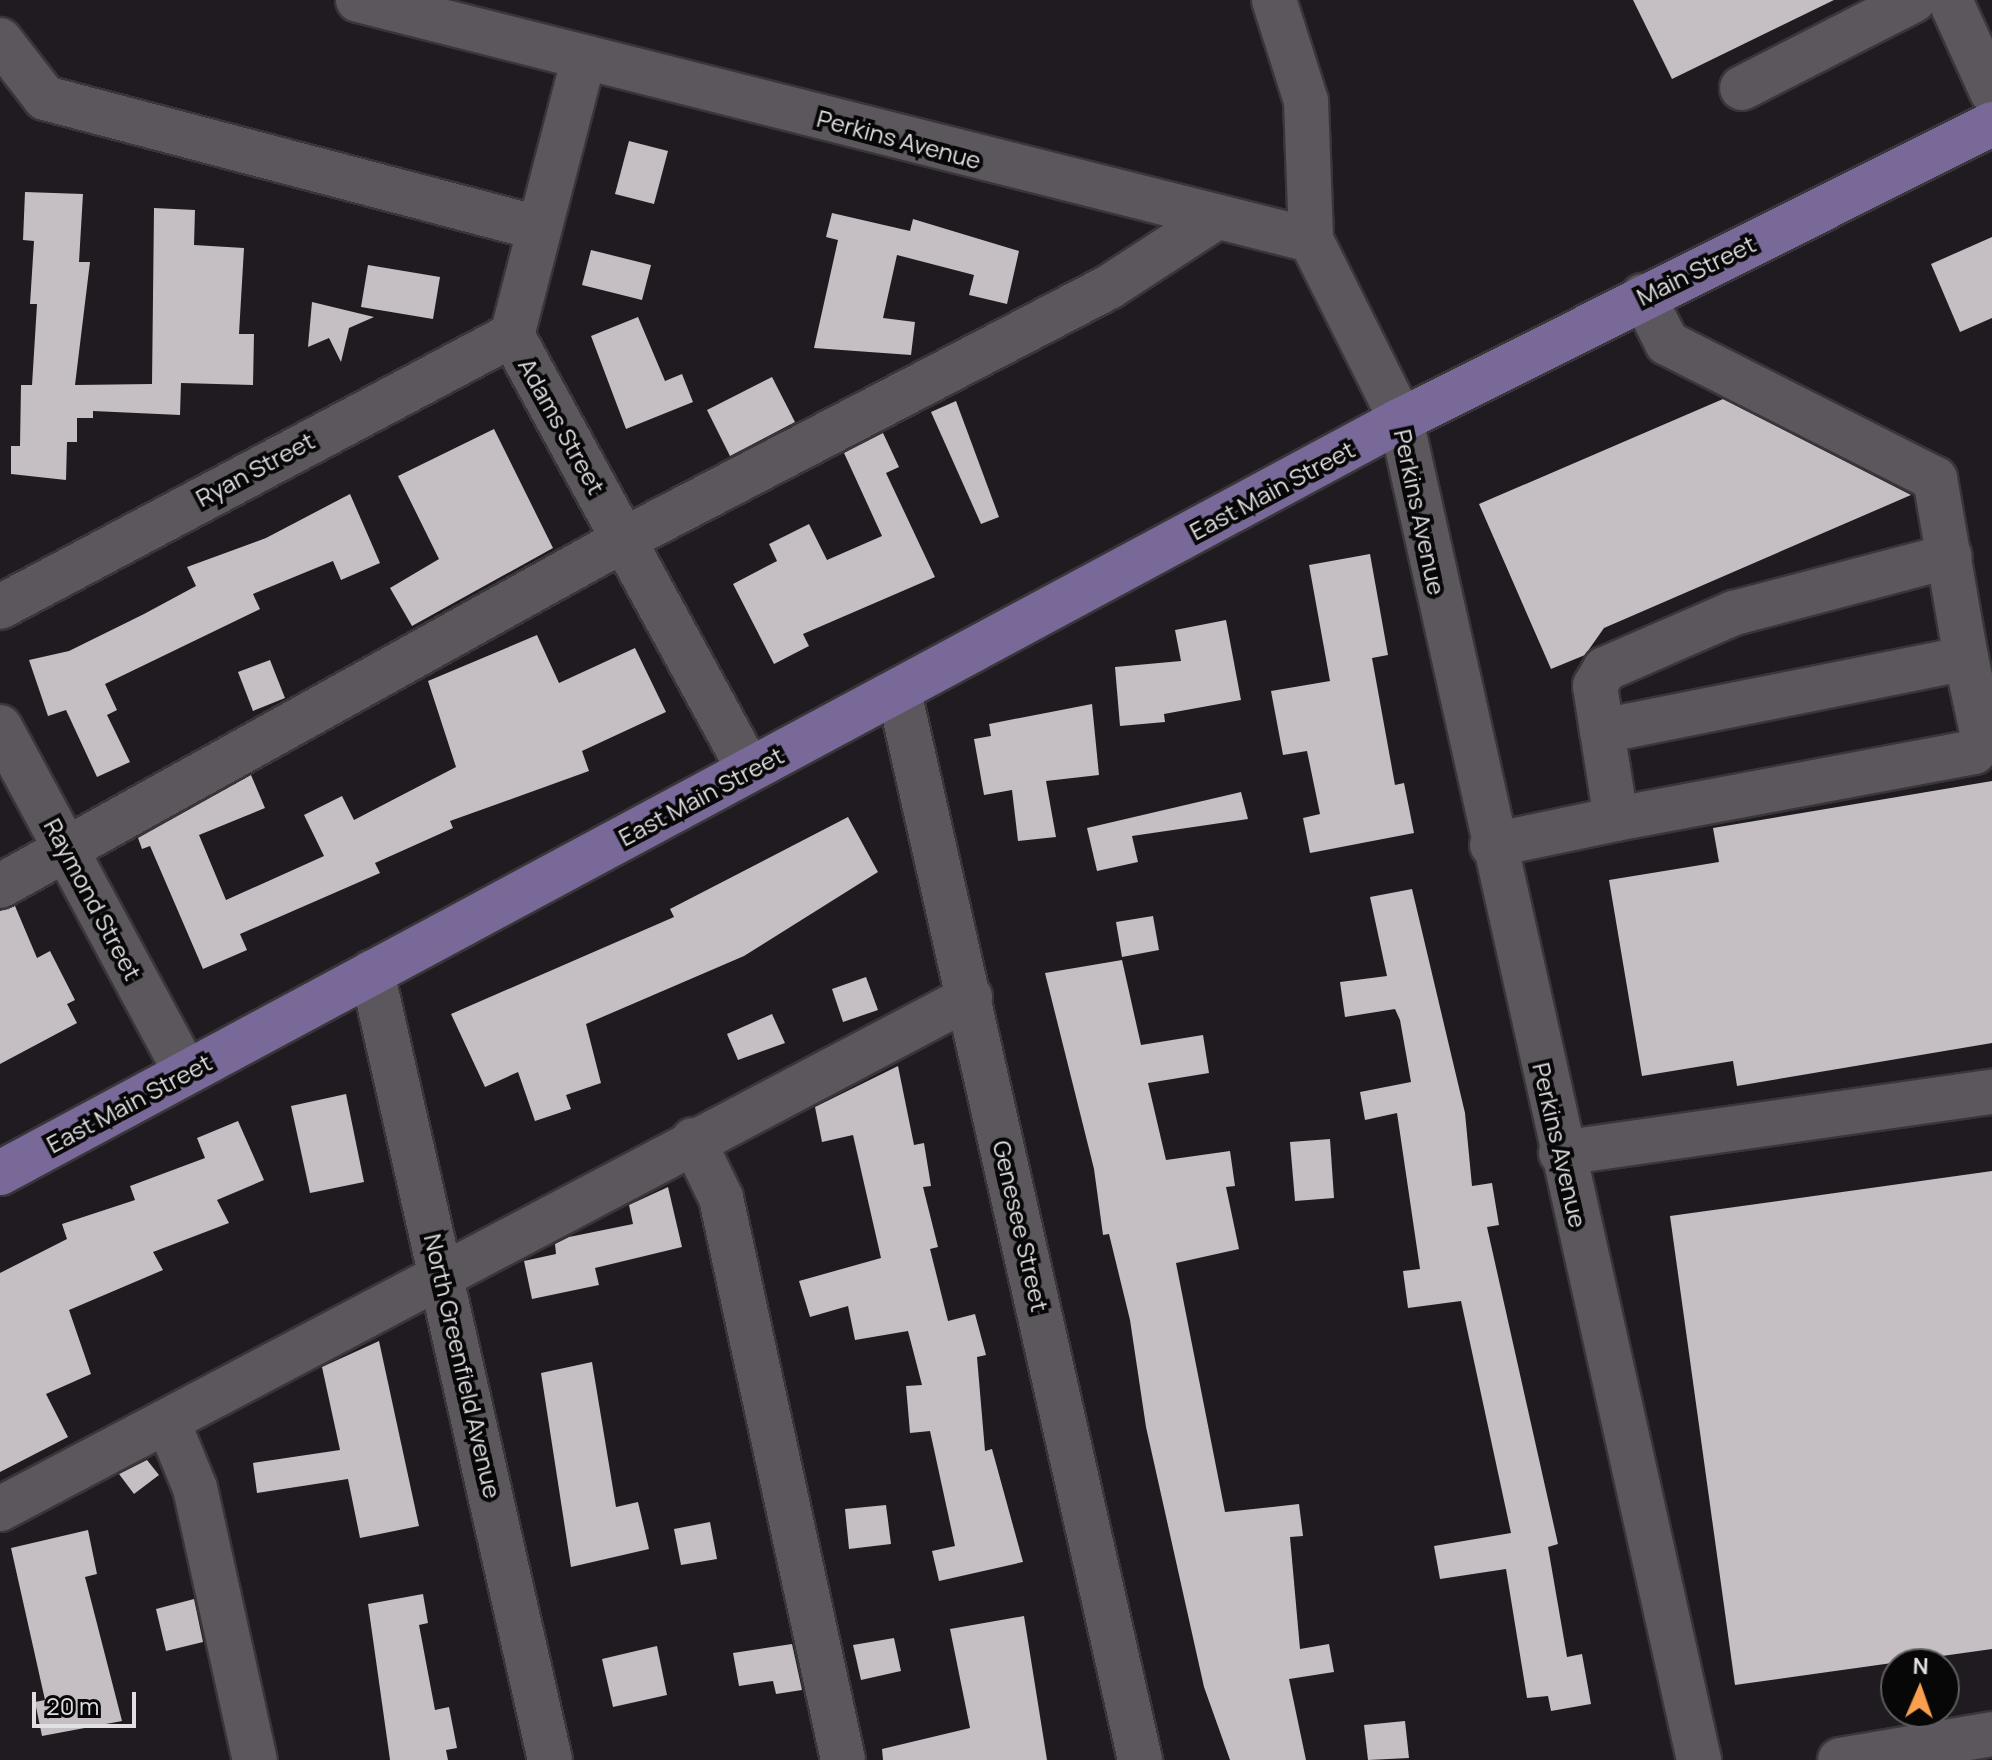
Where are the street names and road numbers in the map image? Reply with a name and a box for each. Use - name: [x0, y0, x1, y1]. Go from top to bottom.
- street label: Perkins Avenue: [814, 103, 984, 175]
- street label: Main Street: [1632, 229, 1760, 311]
- street label: Adams Street: [513, 353, 611, 499]
- street label: Ryan Street: [191, 426, 319, 512]
- street label: Perkins Avenue: [1388, 427, 1452, 597]
- street label: East Main Street: [1185, 434, 1359, 546]
- street label: East Main Street: [614, 740, 788, 852]
- street label: Raymond Street: [38, 813, 148, 985]
- street label: East Main Street: [42, 1047, 216, 1159]
- street label: Perkins Avenue: [1527, 1060, 1593, 1230]
- street label: Genesee Street: [987, 1138, 1055, 1314]
- street label: North Greenfield Avenue: [419, 1231, 507, 1501]

